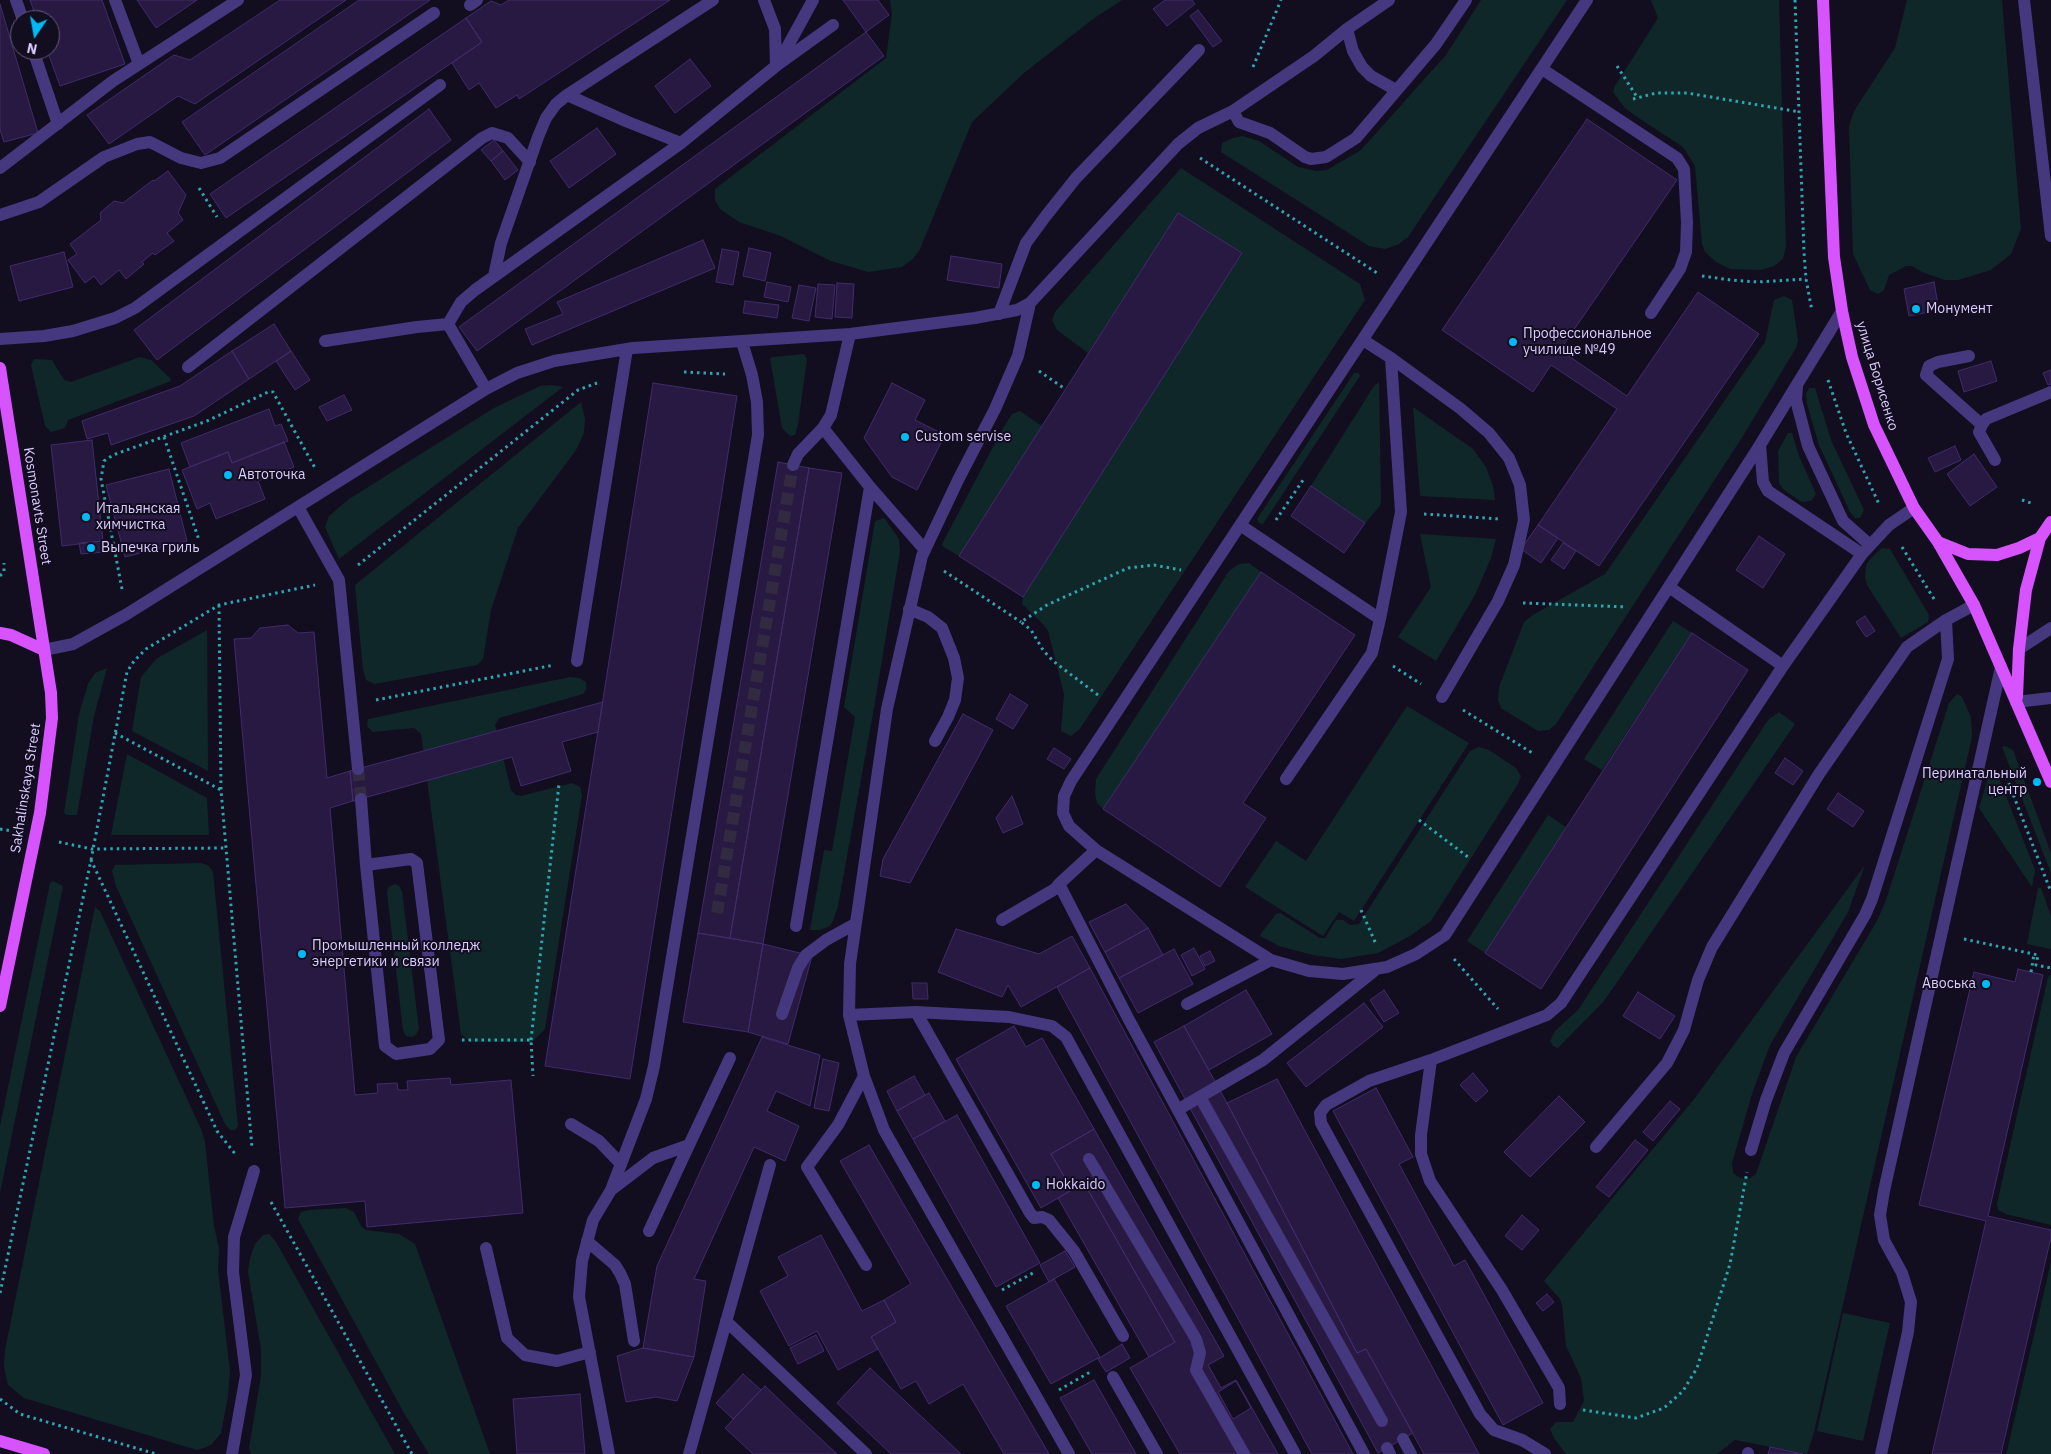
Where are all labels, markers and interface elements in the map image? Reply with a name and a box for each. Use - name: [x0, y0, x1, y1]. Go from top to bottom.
- north arrow: [10, 10, 60, 60]
- text: N: [25, 39, 39, 59]
- place label: Монумент: [1926, 301, 1993, 317]
- marker: Монумент: [1910, 303, 1922, 315]
- street label: улица Борисенко: [1852, 319, 1902, 433]
- place label: Профессиональное училище №49: [1523, 326, 1652, 358]
- marker: Профессиональное училище №49: [1507, 336, 1519, 348]
- place label: Custom servise: [915, 429, 1011, 445]
- marker: Custom servise: [899, 431, 911, 443]
- street label: Kosmonavts Street: [19, 446, 55, 566]
- place label: Автоточка: [238, 467, 306, 483]
- marker: Автоточка: [222, 469, 234, 481]
- place label: Итальянская химчистка: [96, 501, 180, 534]
- marker: Итальянская химчистка: [80, 511, 92, 523]
- place label: Выпечка гриль: [101, 540, 199, 556]
- marker: Выпечка гриль: [85, 542, 97, 554]
- street label: Sakhalinskaya Street: [7, 722, 45, 854]
- place label: Перинатальный центр: [1922, 766, 2027, 799]
- marker: Перинатальный центр: [2031, 776, 2043, 788]
- place label: Промышленный колледж энергетики и связи: [312, 938, 480, 970]
- marker: Промышленный колледж энергетики и связи: [296, 948, 308, 960]
- place label: Авоська: [1922, 976, 1976, 992]
- marker: Авоська: [1980, 978, 1992, 990]
- place label: Hokkaido: [1046, 1177, 1105, 1193]
- marker: Hokkaido: [1030, 1179, 1042, 1191]

